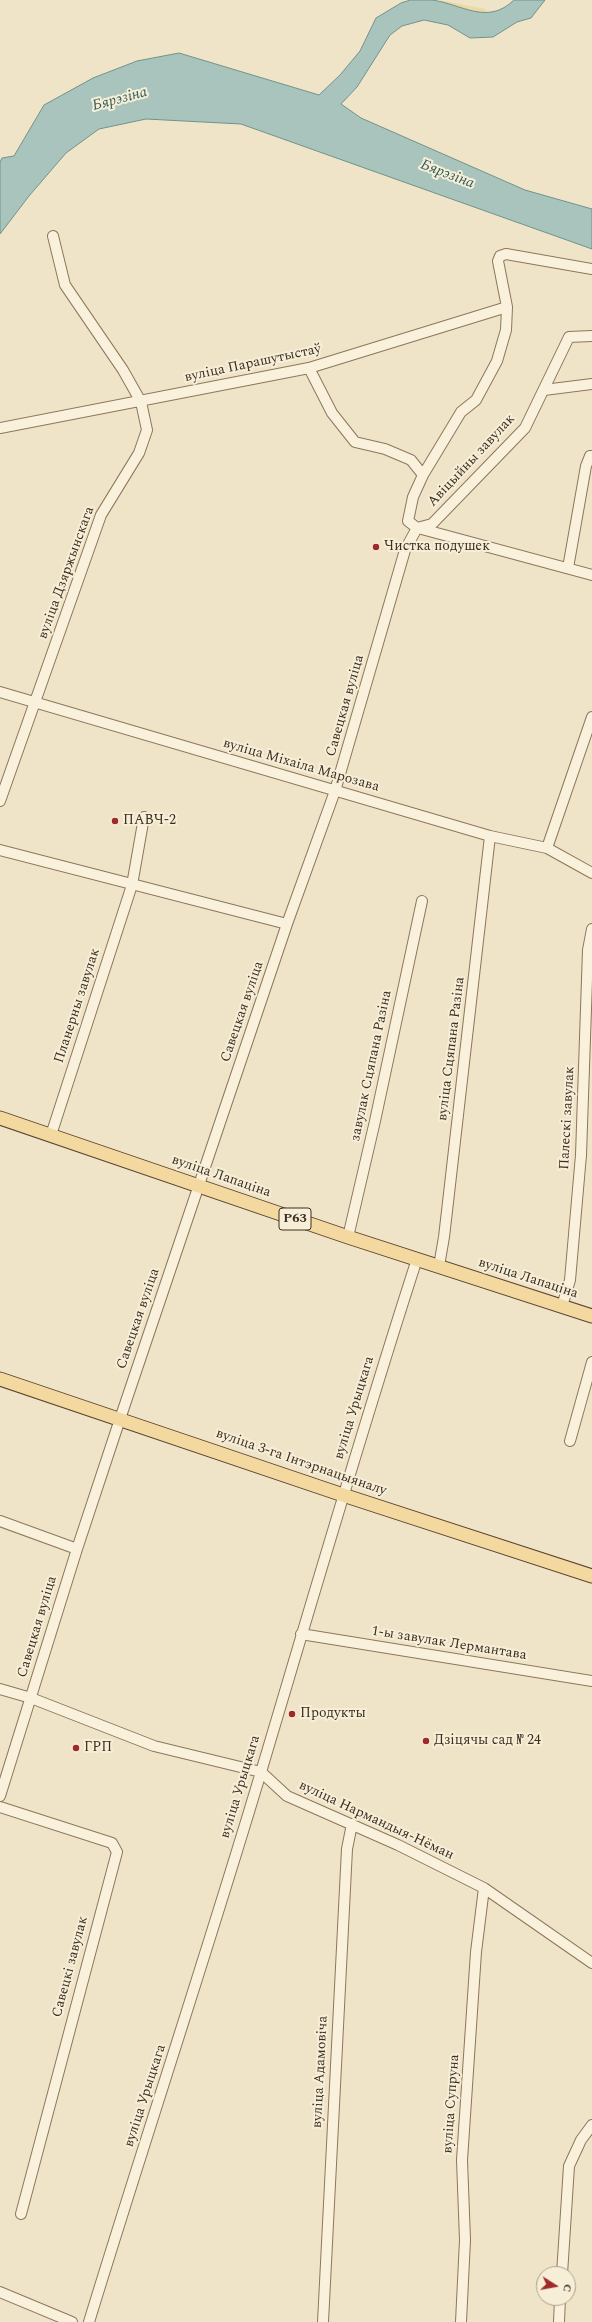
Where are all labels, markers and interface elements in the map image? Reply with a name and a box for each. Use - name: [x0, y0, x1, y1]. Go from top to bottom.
- water label: Бярэзіна: [91, 84, 149, 116]
- water label: Бярэзіна: [418, 157, 476, 193]
- street label: вуліца Парашутыстаў: [183, 341, 323, 387]
- street label: Авіцыйны завулак: [425, 411, 519, 511]
- street label: вуліца Дзяржынскага: [35, 504, 99, 642]
- place label: Чистка подушек: [384, 539, 490, 555]
- marker: Чистка подушек: [371, 542, 381, 552]
- street label: Савецкая вуліца: [323, 653, 369, 759]
- street label: вуліца Міхаіла Марозава: [221, 736, 381, 796]
- place label: ПАВЧ-2: [123, 813, 176, 829]
- marker: ПАВЧ-2: [110, 816, 120, 826]
- street label: Планерны завулак: [51, 946, 105, 1066]
- street label: Савецкая вуліца: [218, 959, 268, 1065]
- street label: вуліца Сцяпана Разіна: [435, 976, 469, 1122]
- street label: завулак Сцяпана Разіна: [348, 989, 396, 1143]
- street label: Палескі завулак: [557, 1066, 579, 1170]
- street label: вуліца Лапаціна: [169, 1152, 273, 1202]
- road number: Р63: [279, 1208, 311, 1230]
- street label: вуліца Лапаціна: [476, 1255, 580, 1303]
- street label: Савецкая вуліца: [114, 1266, 164, 1372]
- street label: вуліца Урыцкага: [331, 1354, 379, 1462]
- street label: вуліца 3-га Інтэрнацыяналу: [213, 1426, 389, 1500]
- street label: Савецкая вуліца: [15, 1574, 61, 1680]
- street label: 1-ы завулак Лермантава: [370, 1623, 528, 1665]
- place label: Продукты: [300, 1706, 366, 1722]
- marker: Продукты: [287, 1709, 297, 1719]
- street label: вуліца Урыцкага: [217, 1733, 265, 1841]
- place label: Дзіцячы сад № 24: [434, 1733, 541, 1749]
- marker: Дзіцячы сад № 24: [421, 1736, 431, 1746]
- place label: ГРП: [84, 1740, 112, 1756]
- marker: ГРП: [71, 1743, 81, 1753]
- street label: вуліца Нармандыя-Нёман: [296, 1778, 456, 1864]
- street label: Савецкі завулак: [49, 1915, 93, 2019]
- street label: вуліца Адамовіча: [310, 2015, 332, 2129]
- street label: вуліца Урыцкага: [121, 2042, 171, 2150]
- street label: вуліца Супруна: [440, 2054, 464, 2154]
- north arrow: [536, 2266, 576, 2306]
- text: С: [558, 2283, 576, 2294]

